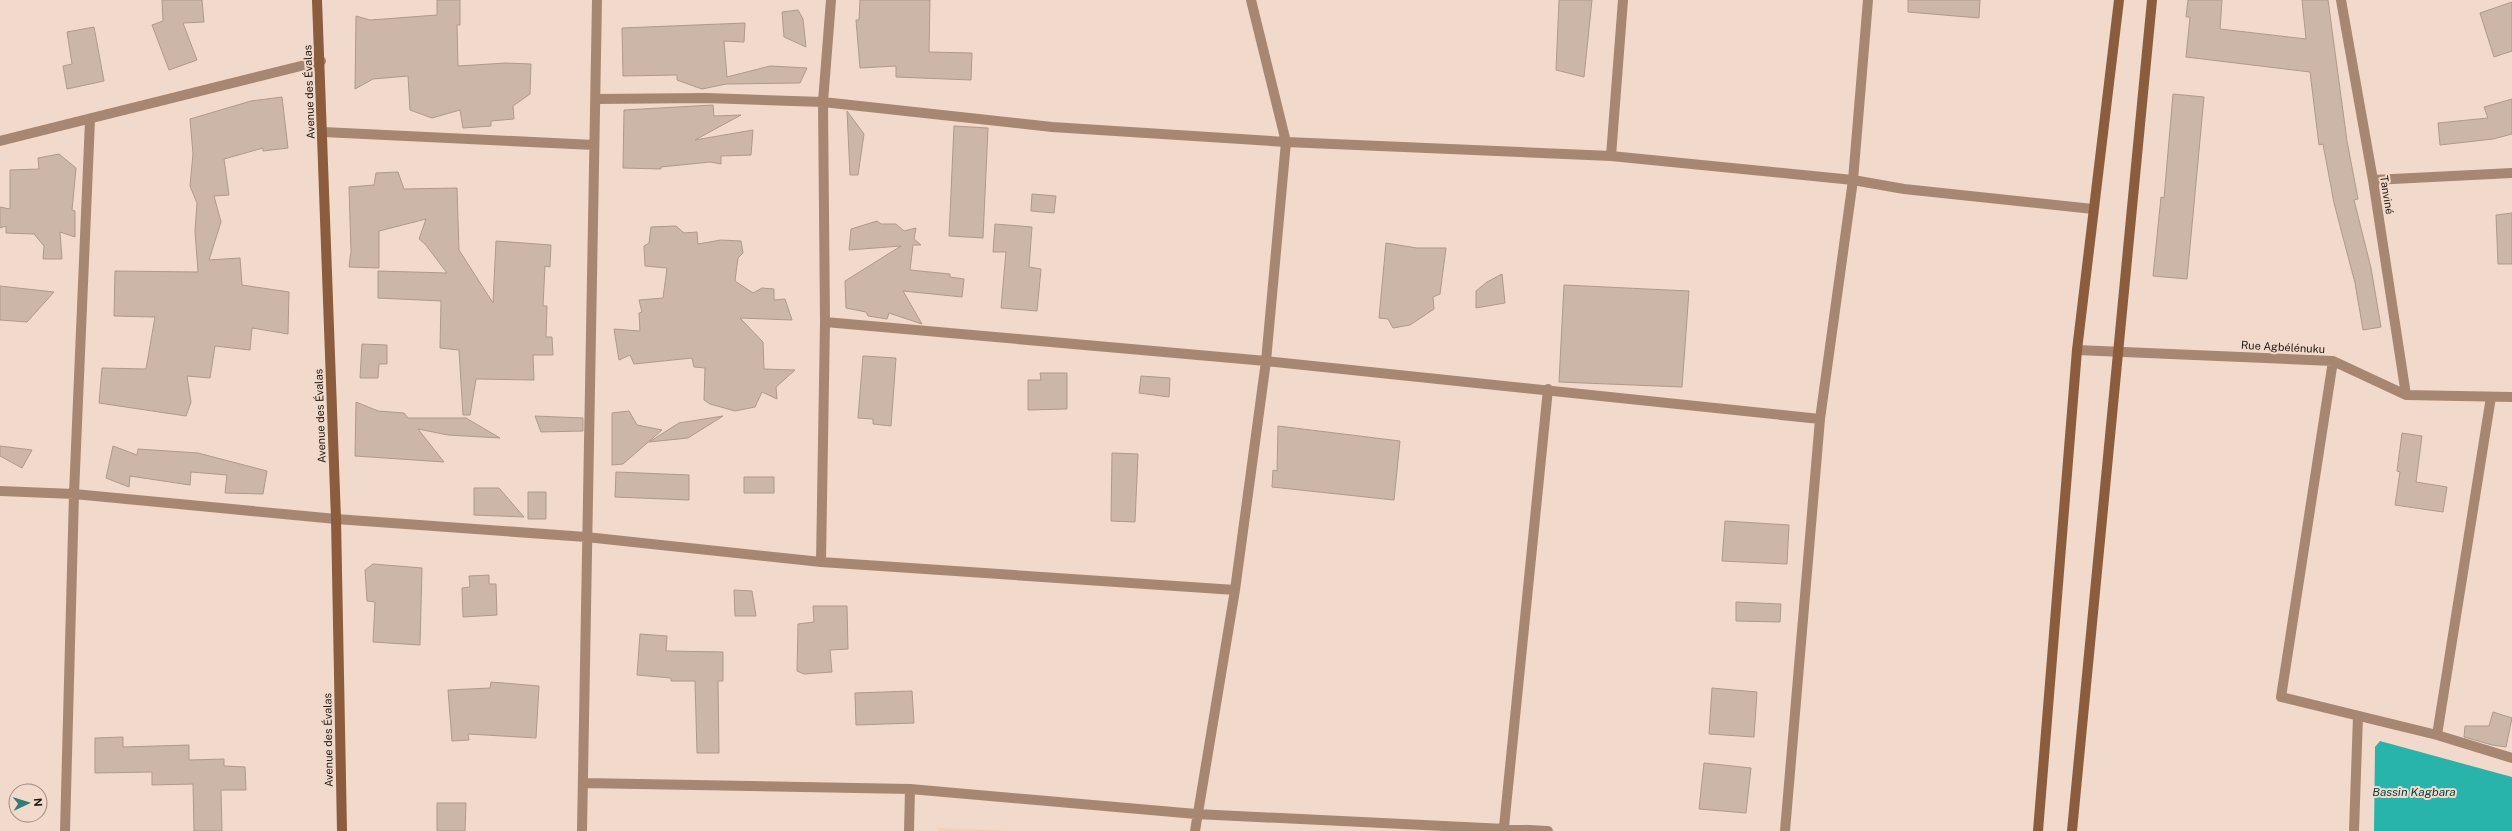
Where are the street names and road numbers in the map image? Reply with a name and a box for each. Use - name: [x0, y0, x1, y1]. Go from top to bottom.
- street label: Avenue des Évalas: [300, 44, 317, 139]
- street label: Tanviné: [2378, 175, 2396, 215]
- street label: Rue Agbélénuku: [2241, 339, 2325, 355]
- street label: Avenue des Évalas: [311, 368, 328, 463]
- street label: Avenue des Évalas: [320, 692, 335, 787]

